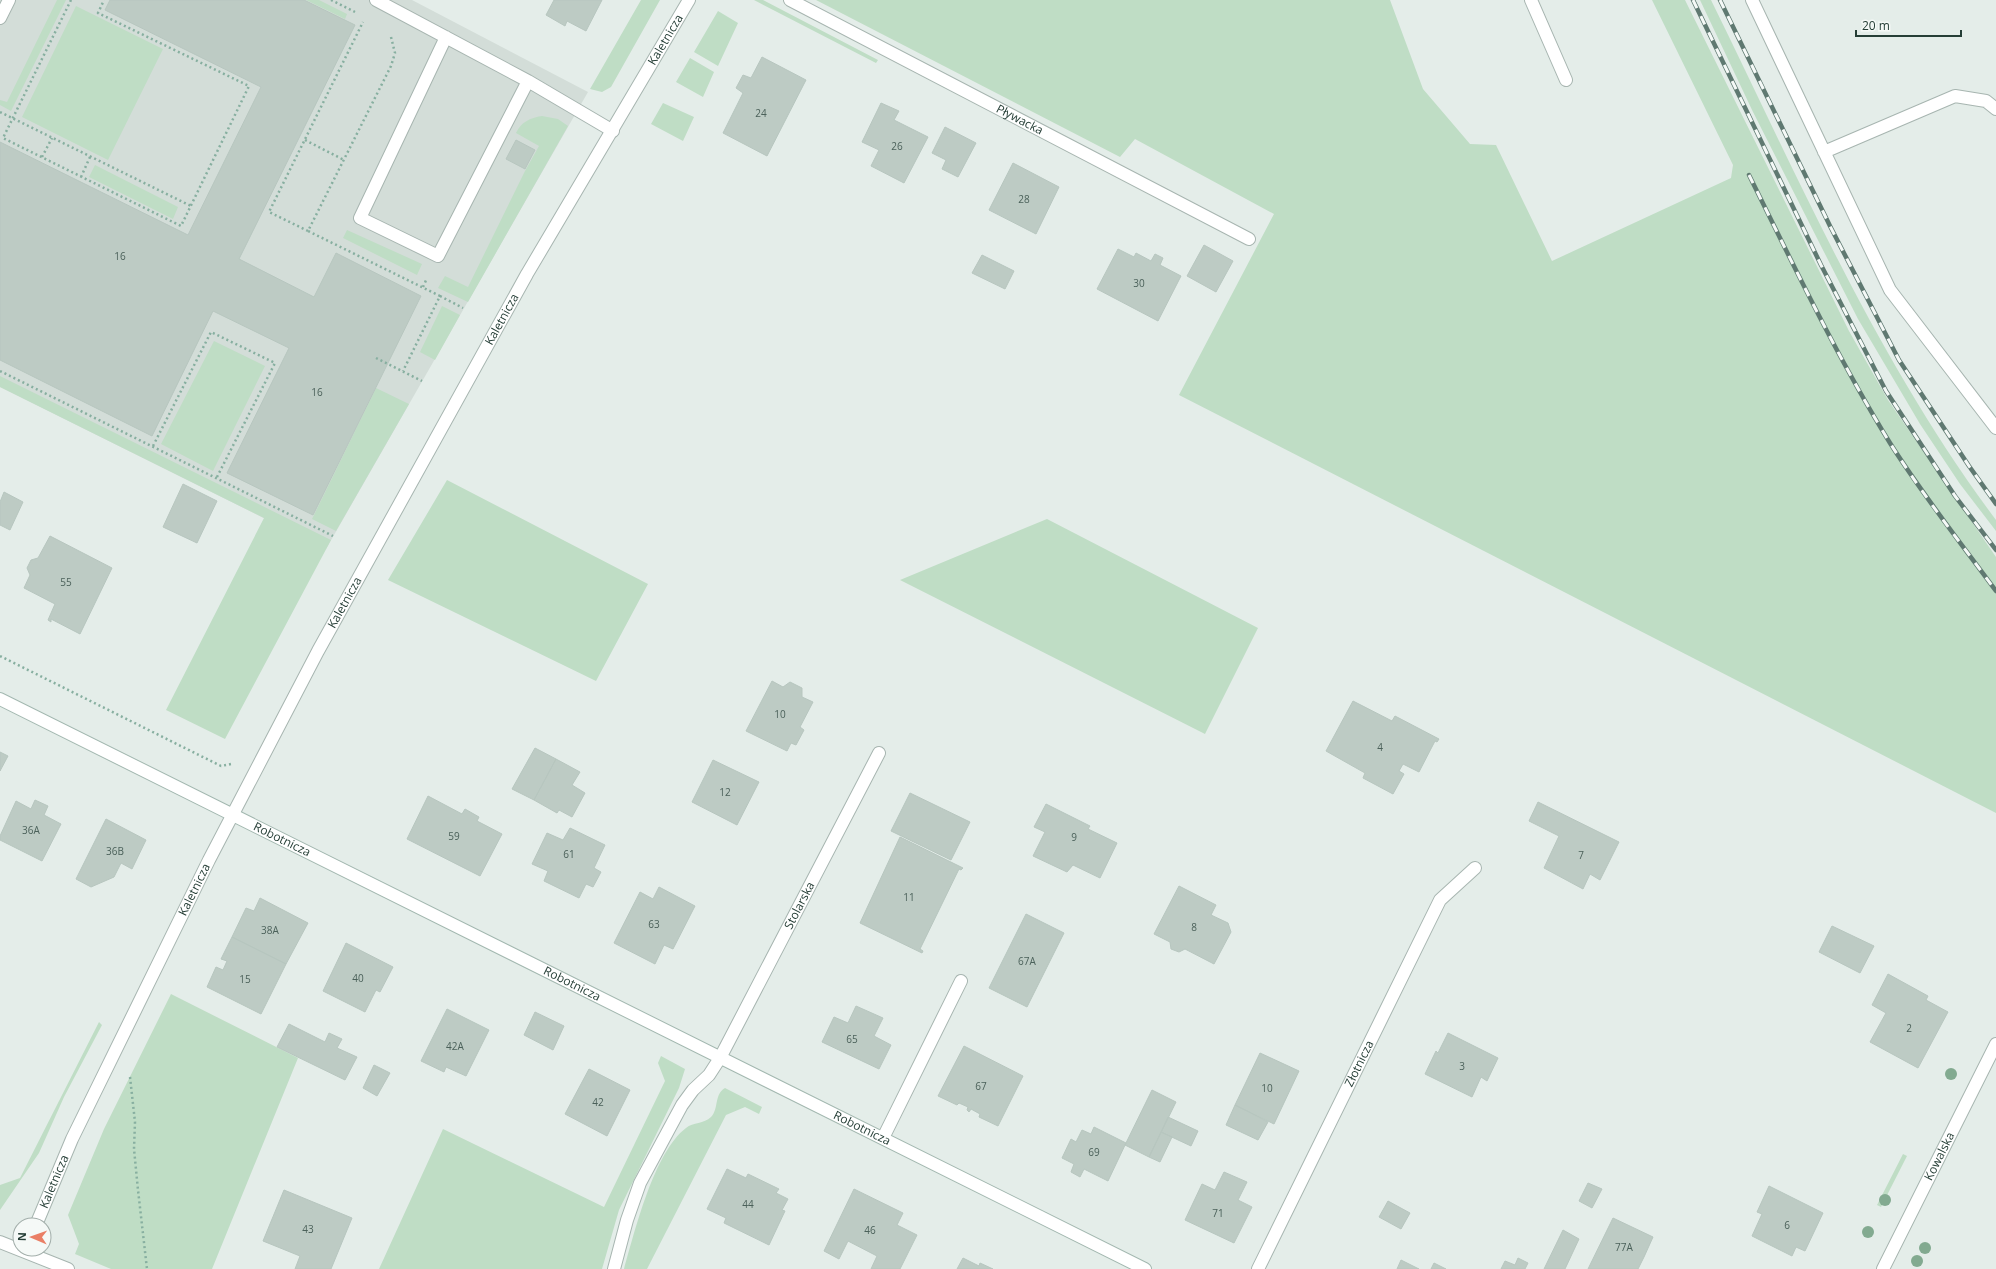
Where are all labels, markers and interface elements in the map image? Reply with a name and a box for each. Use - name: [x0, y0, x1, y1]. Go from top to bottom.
- street label: Kaletnicza: [643, 11, 687, 68]
- scale bar: [1856, 12, 1961, 38]
- text: 20 m: [1862, 17, 1890, 34]
- street label: Pływacka: [993, 100, 1046, 138]
- house number: 24: [755, 106, 767, 120]
- house number: 26: [891, 139, 903, 153]
- house number: 28: [1018, 192, 1030, 206]
- house number: 16: [114, 249, 126, 263]
- house number: 30: [1133, 276, 1145, 290]
- street label: Kaletnicza: [480, 290, 523, 348]
- house number: 16: [311, 385, 323, 399]
- street label: Kaletnicza: [323, 574, 365, 631]
- house number: 55: [60, 575, 72, 589]
- house number: 10: [774, 707, 786, 721]
- house number: 4: [1377, 740, 1383, 754]
- house number: 12: [719, 785, 731, 799]
- street label: Robotnicza: [251, 818, 314, 860]
- house number: 36A: [22, 823, 41, 837]
- house number: 59: [448, 829, 460, 843]
- house number: 9: [1071, 830, 1077, 844]
- house number: 36B: [106, 844, 124, 858]
- house number: 61: [563, 847, 575, 861]
- house number: 7: [1578, 848, 1584, 862]
- street label: Kaletnicza: [174, 860, 214, 919]
- street label: Stolarska: [780, 879, 818, 932]
- house number: 11: [903, 890, 915, 904]
- house number: 63: [648, 917, 660, 931]
- house number: 8: [1191, 920, 1197, 934]
- house number: 38A: [261, 923, 280, 937]
- house number: 67A: [1018, 954, 1037, 968]
- street label: Robotnicza: [541, 962, 604, 1005]
- house number: 40: [352, 971, 364, 985]
- house number: 15: [239, 972, 251, 986]
- house number: 2: [1906, 1021, 1912, 1035]
- house number: 65: [846, 1032, 858, 1046]
- street label: Złotnicza: [1340, 1037, 1377, 1090]
- house number: 42A: [446, 1039, 465, 1053]
- house number: 3: [1459, 1059, 1465, 1073]
- house number: 67: [975, 1079, 987, 1093]
- house number: 10: [1261, 1081, 1273, 1095]
- house number: 42: [592, 1095, 604, 1109]
- street label: Robotnicza: [831, 1106, 894, 1149]
- street label: Kowalska: [1920, 1129, 1958, 1183]
- house number: 69: [1088, 1145, 1100, 1159]
- street label: Kaletnicza: [35, 1152, 72, 1211]
- house number: 44: [742, 1197, 754, 1211]
- house number: 71: [1212, 1206, 1224, 1220]
- north arrow: [12, 1217, 52, 1257]
- house number: 6: [1784, 1218, 1790, 1232]
- house number: 43: [302, 1222, 314, 1236]
- house number: 46: [864, 1223, 876, 1237]
- text: N: [14, 1232, 29, 1241]
- house number: 77A: [1615, 1240, 1634, 1254]

